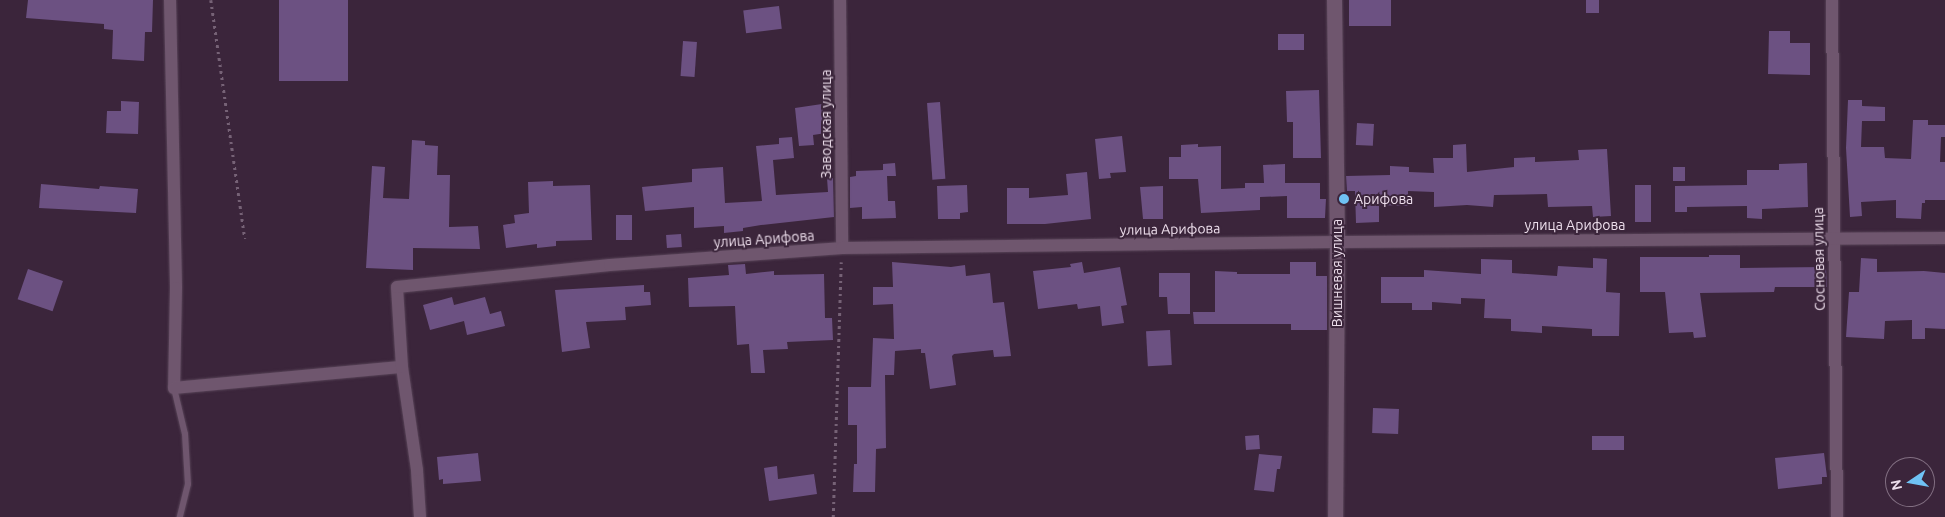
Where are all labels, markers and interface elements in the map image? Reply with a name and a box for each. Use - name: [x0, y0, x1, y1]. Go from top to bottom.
- street label: Заводская улица: [818, 69, 834, 179]
- place label: Арифова: [1354, 191, 1413, 207]
- marker: Арифова: [1338, 193, 1350, 205]
- street label: Сосновая улица: [1810, 207, 1828, 311]
- street label: улица Арифова: [1525, 217, 1625, 233]
- street label: Вишневая улица: [1329, 219, 1345, 327]
- street label: улица Арифова: [1119, 220, 1221, 238]
- street label: улица Арифова: [713, 227, 815, 251]
- north arrow: [1885, 457, 1935, 507]
- text: N: [1887, 478, 1905, 492]

